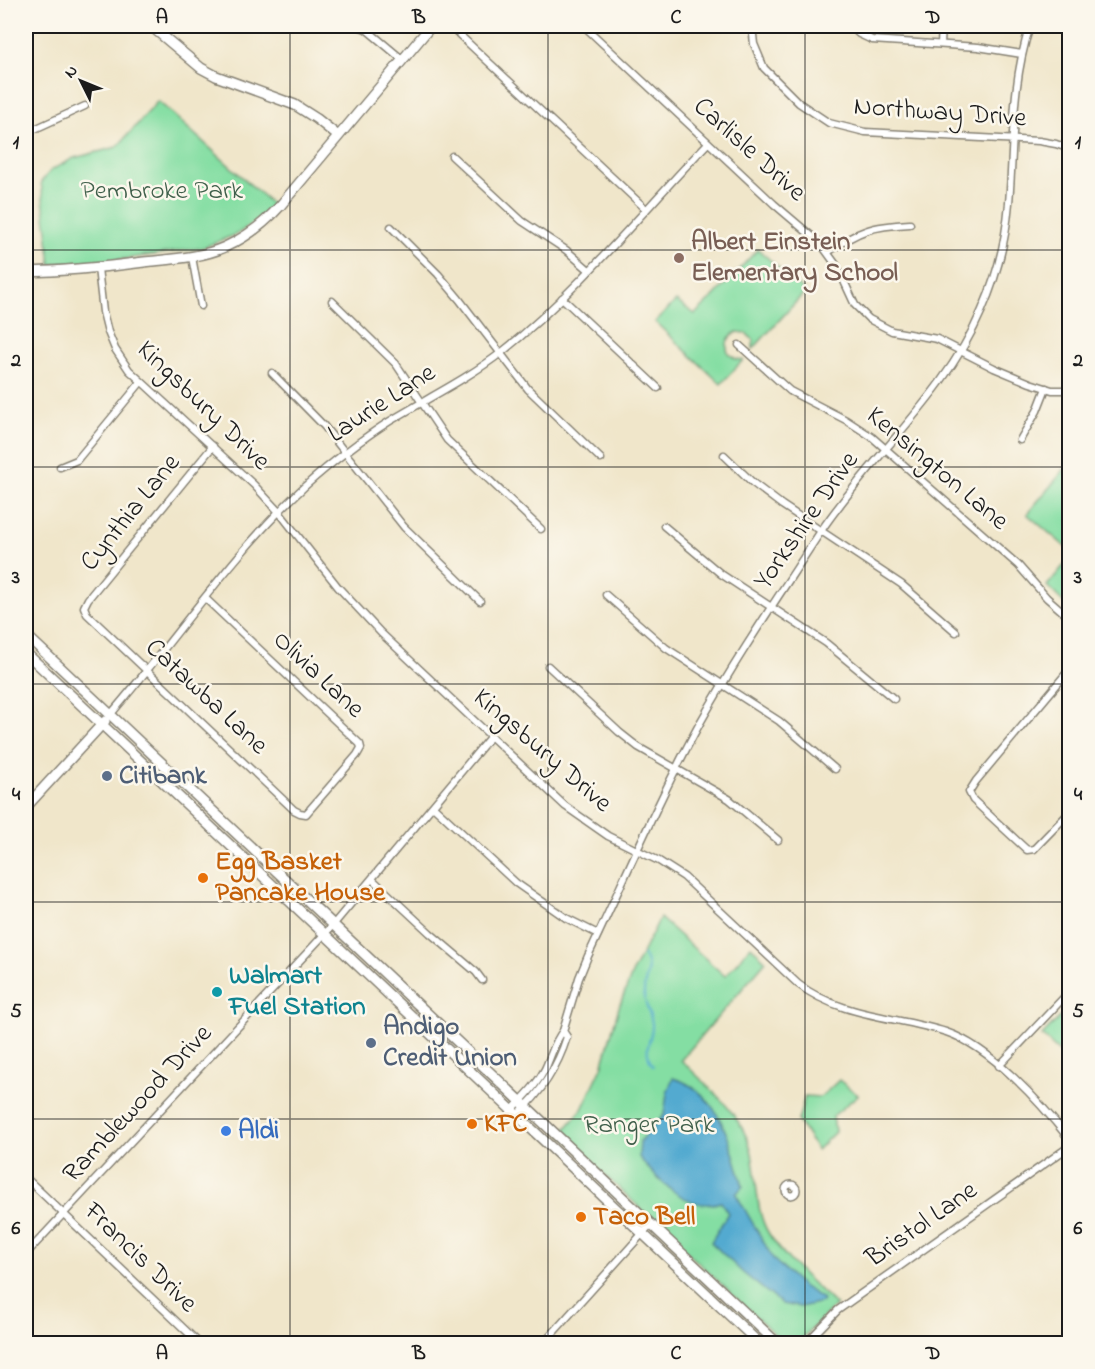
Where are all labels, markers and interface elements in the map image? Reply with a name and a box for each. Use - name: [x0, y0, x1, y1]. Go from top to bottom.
- text: A: [156, 4, 168, 33]
- text: B: [411, 4, 426, 33]
- text: C: [671, 4, 682, 33]
- text: D: [925, 4, 940, 33]
- north arrow: [51, 51, 111, 111]
- text: N: [59, 60, 84, 84]
- street label: Carlisle Drive: [684, 88, 815, 212]
- street label: Northway Drive: [852, 88, 1029, 139]
- text: 1: [13, 129, 20, 158]
- text: 1: [1075, 129, 1082, 158]
- park label: Pembroke Park: [81, 172, 243, 211]
- place label: Albert Einstein Elementary School: [691, 223, 898, 293]
- marker: Albert Einstein Elementary School: [672, 251, 686, 265]
- street label: Kingsbury Drive: [127, 332, 280, 481]
- text: 2: [10, 347, 21, 376]
- text: 2: [1072, 347, 1083, 376]
- street label: Laurie Lane: [320, 354, 445, 454]
- street label: Kensington Lane: [857, 398, 1018, 541]
- street label: Yorkshire Drive: [745, 443, 870, 598]
- street label: Cynthia Lane: [71, 445, 191, 580]
- text: 3: [11, 564, 20, 593]
- text: 3: [1073, 564, 1082, 593]
- street label: Olivia Lane: [263, 622, 374, 729]
- street label: Catawba Lane: [136, 630, 277, 765]
- street label: Kingsbury Drive: [464, 679, 621, 823]
- place label: Citibank: [119, 757, 208, 796]
- marker: Citibank: [100, 769, 114, 783]
- text: 4: [12, 781, 21, 810]
- text: 4: [1074, 781, 1083, 810]
- place label: Egg Basket Pancake House: [215, 843, 386, 913]
- marker: Egg Basket Pancake House: [196, 871, 210, 885]
- place label: Walmart Fuel Station: [227, 957, 366, 1027]
- marker: Walmart Fuel Station: [210, 985, 224, 999]
- text: 5: [10, 998, 22, 1027]
- text: 5: [1072, 998, 1084, 1027]
- place label: Andigo Credit Union: [383, 1008, 517, 1078]
- street label: Ramblewood Drive: [54, 1015, 223, 1192]
- marker: Andigo Credit Union: [364, 1036, 378, 1050]
- place label: KFC: [484, 1105, 527, 1144]
- park label: Ranger Park: [584, 1106, 715, 1145]
- place label: Aldi: [238, 1112, 279, 1151]
- marker: KFC: [465, 1117, 479, 1131]
- marker: Aldi: [219, 1124, 233, 1138]
- street label: Bristol Lane: [857, 1172, 987, 1278]
- street label: Francis Drive: [73, 1193, 206, 1323]
- place label: Taco Bell: [593, 1198, 695, 1237]
- marker: Taco Bell: [574, 1210, 588, 1224]
- text: 6: [12, 1215, 21, 1244]
- text: 6: [1074, 1215, 1083, 1244]
- text: A: [156, 1340, 168, 1369]
- text: B: [411, 1340, 426, 1369]
- text: C: [671, 1340, 682, 1369]
- text: D: [925, 1340, 940, 1369]

